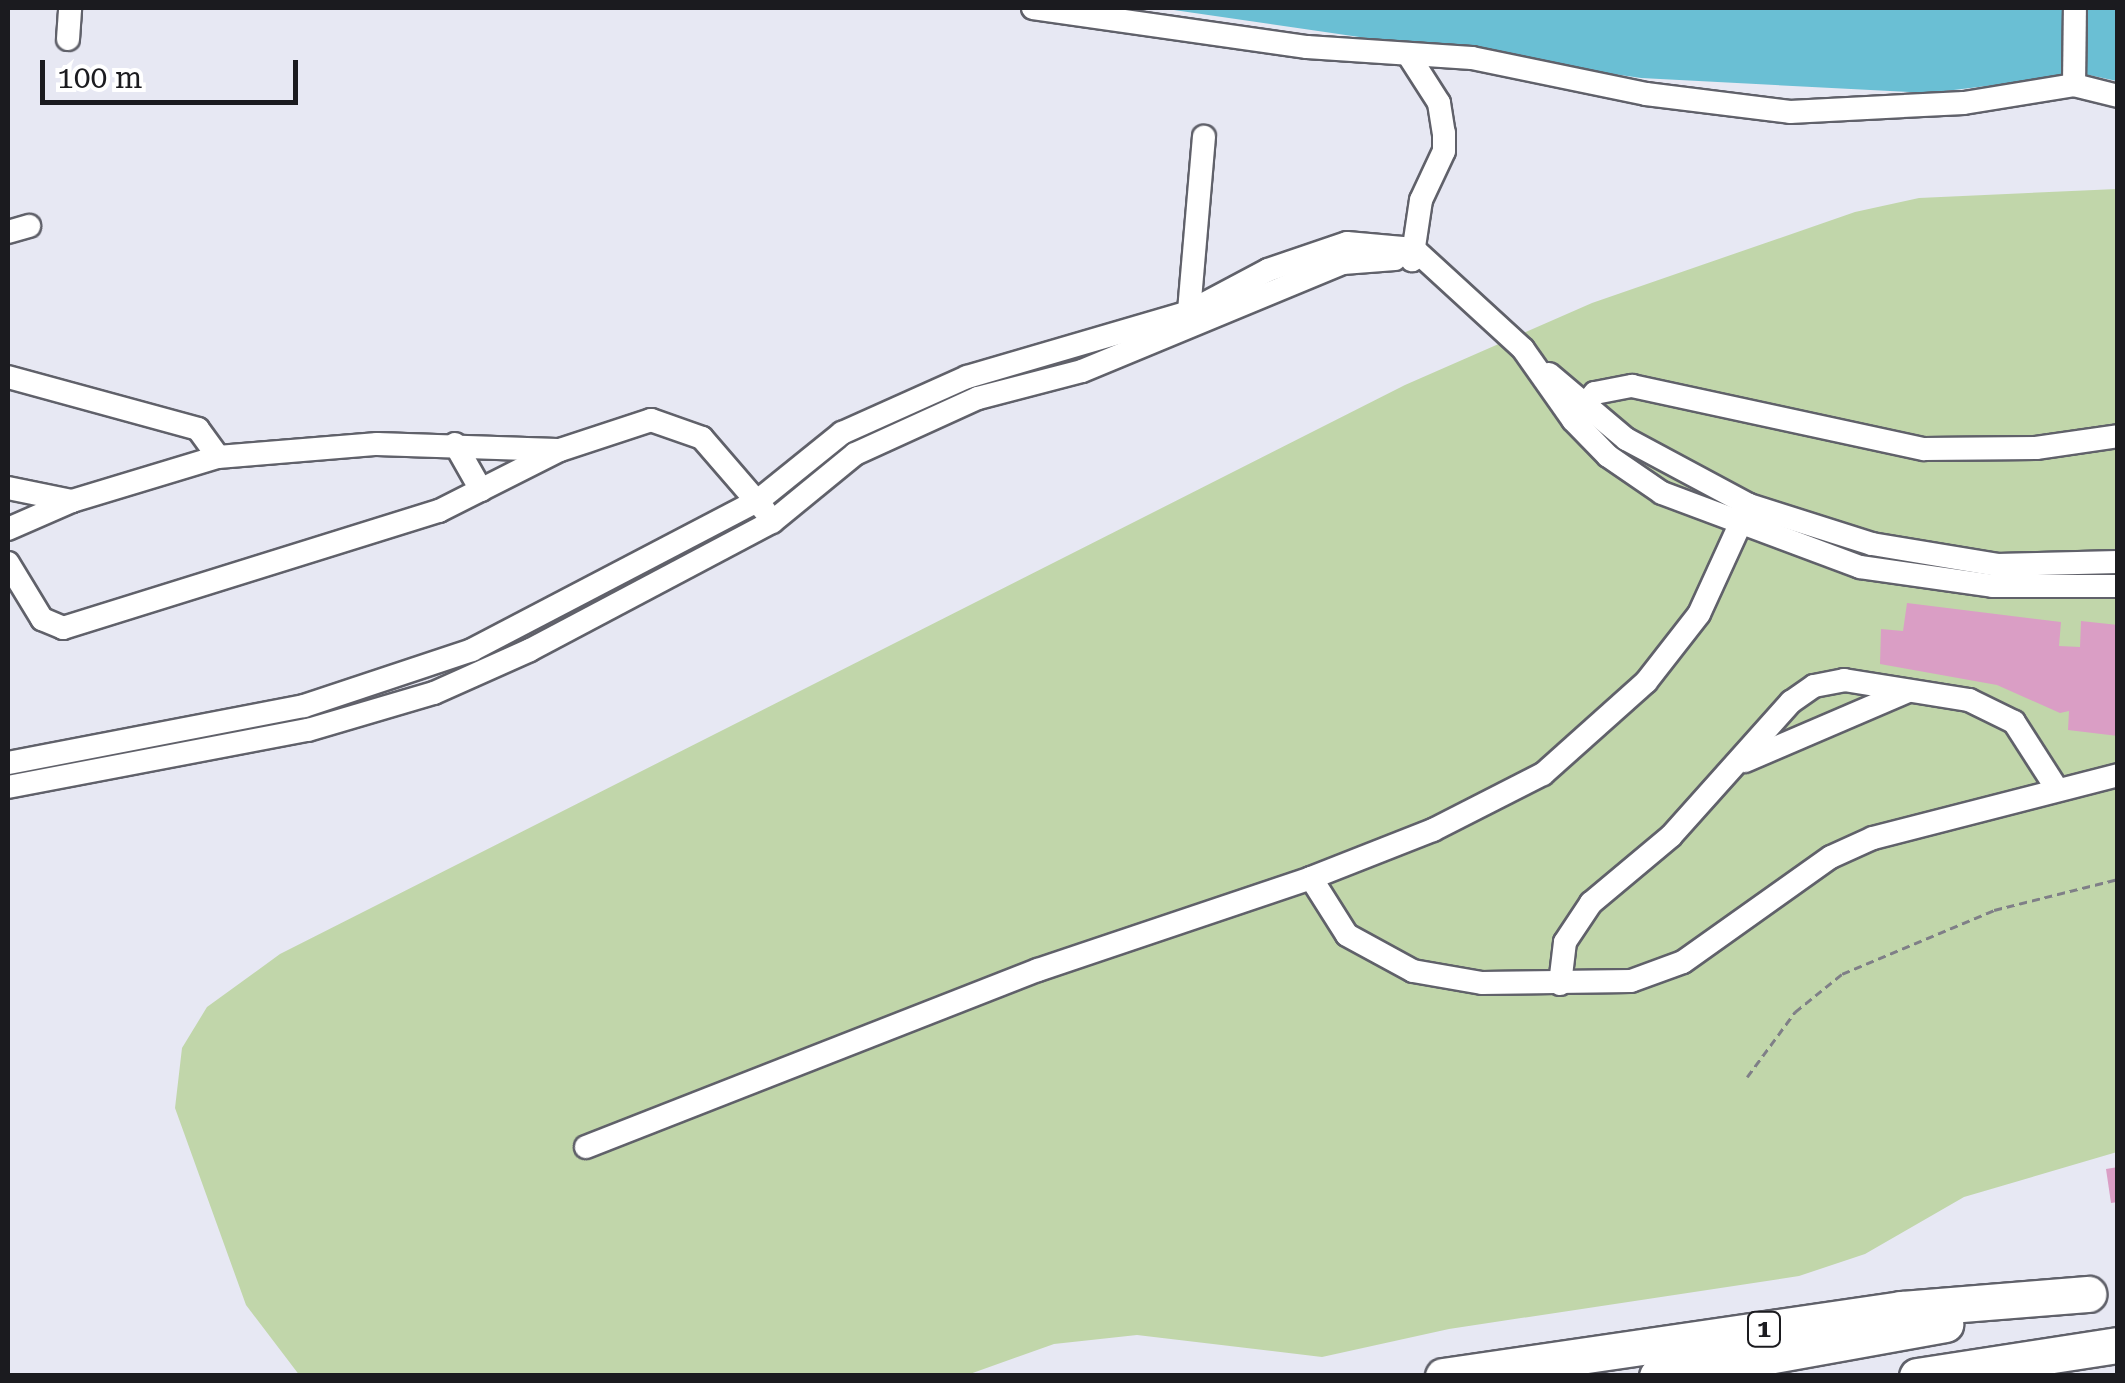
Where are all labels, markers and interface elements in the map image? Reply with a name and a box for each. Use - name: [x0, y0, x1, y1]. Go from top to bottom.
- scale bar: [45, 40, 302, 102]
- text: 100 m: [57, 60, 142, 95]
- road number: 1: [1746, 1309, 1782, 1349]

